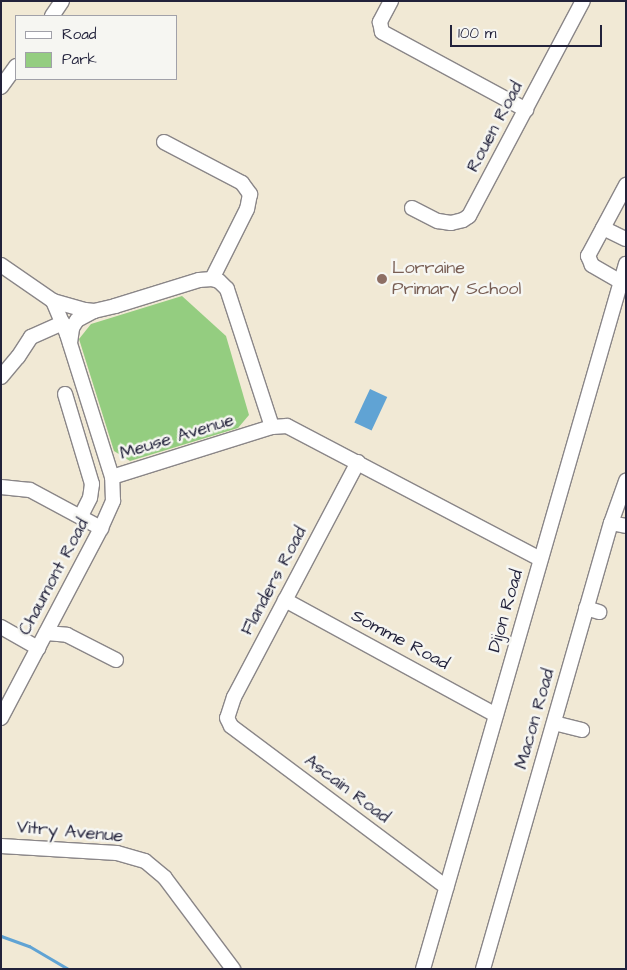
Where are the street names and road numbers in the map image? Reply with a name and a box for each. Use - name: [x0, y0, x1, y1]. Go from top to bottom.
- street label: Rouen Road: [462, 78, 528, 176]
- street label: Meuse Avenue: [117, 409, 237, 465]
- street label: Chaumont Road: [14, 515, 94, 639]
- street label: Flanders Road: [236, 523, 312, 639]
- street label: Dijon Road: [484, 567, 528, 655]
- street label: Somme Road: [347, 605, 453, 675]
- street label: Macon Road: [510, 666, 560, 772]
- street label: Ascain Road: [300, 750, 394, 828]
- street label: Vitry Avenue: [16, 817, 124, 847]

